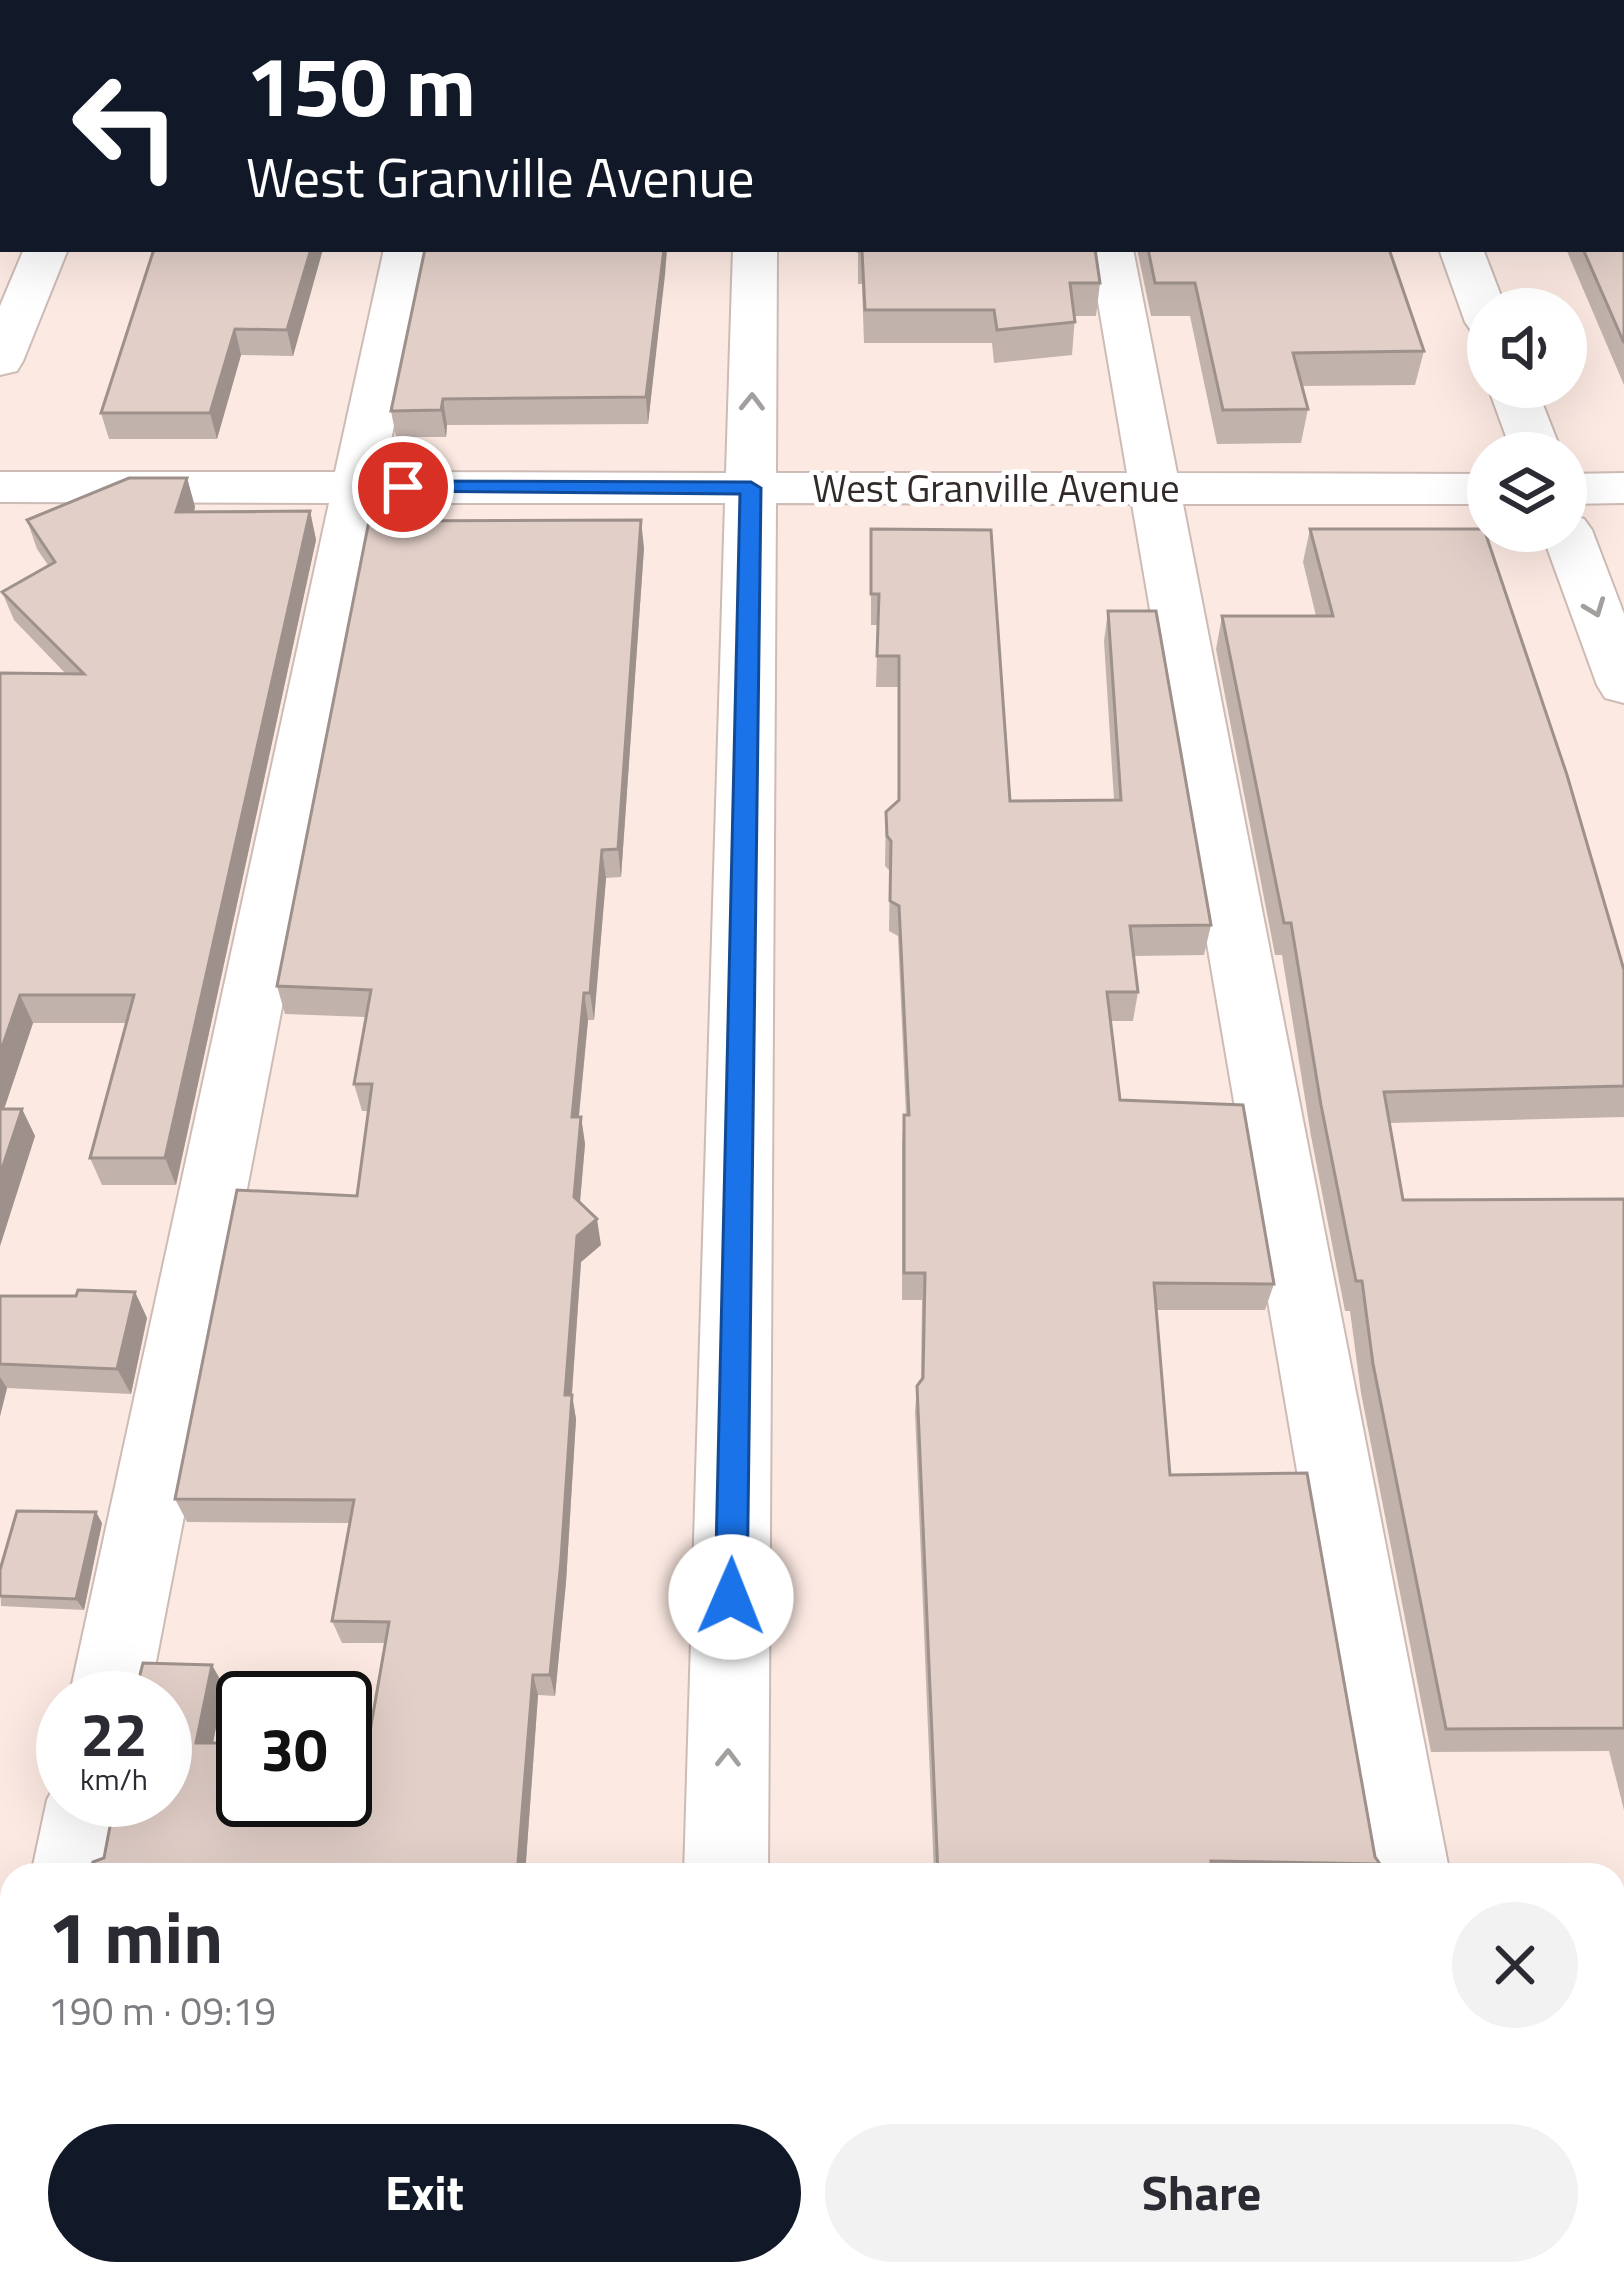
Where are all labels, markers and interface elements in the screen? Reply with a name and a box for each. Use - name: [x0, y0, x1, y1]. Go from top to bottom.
- text: 150 m: [246, 21, 476, 149]
- icon: left: [48, 48, 204, 204]
- text: West Granville Avenue: [246, 136, 755, 218]
- map controls: [1467, 288, 1587, 552]
- button: sound: [1467, 288, 1587, 408]
- one-way arrow: [739, 392, 765, 410]
- button: layers: [1467, 432, 1587, 552]
- pin: [352, 436, 454, 538]
- icon: arrive: [370, 454, 436, 520]
- street label: West Granville Avenue: [812, 458, 1180, 517]
- one-way arrow: [1581, 596, 1605, 617]
- position arrow: [668, 1534, 794, 1660]
- speed limit sign: 30: [216, 1671, 372, 1827]
- text: 22: [80, 1688, 148, 1779]
- one-way arrow: [715, 1748, 741, 1767]
- text: km/h: [80, 1756, 148, 1802]
- text: 1 min: [48, 1881, 223, 1991]
- button: close: [1452, 1902, 1578, 2028]
- text: 190 m · 09:19: [48, 1981, 276, 2040]
- button: Exit: [48, 2124, 801, 2262]
- button: Share: [825, 2124, 1578, 2262]

